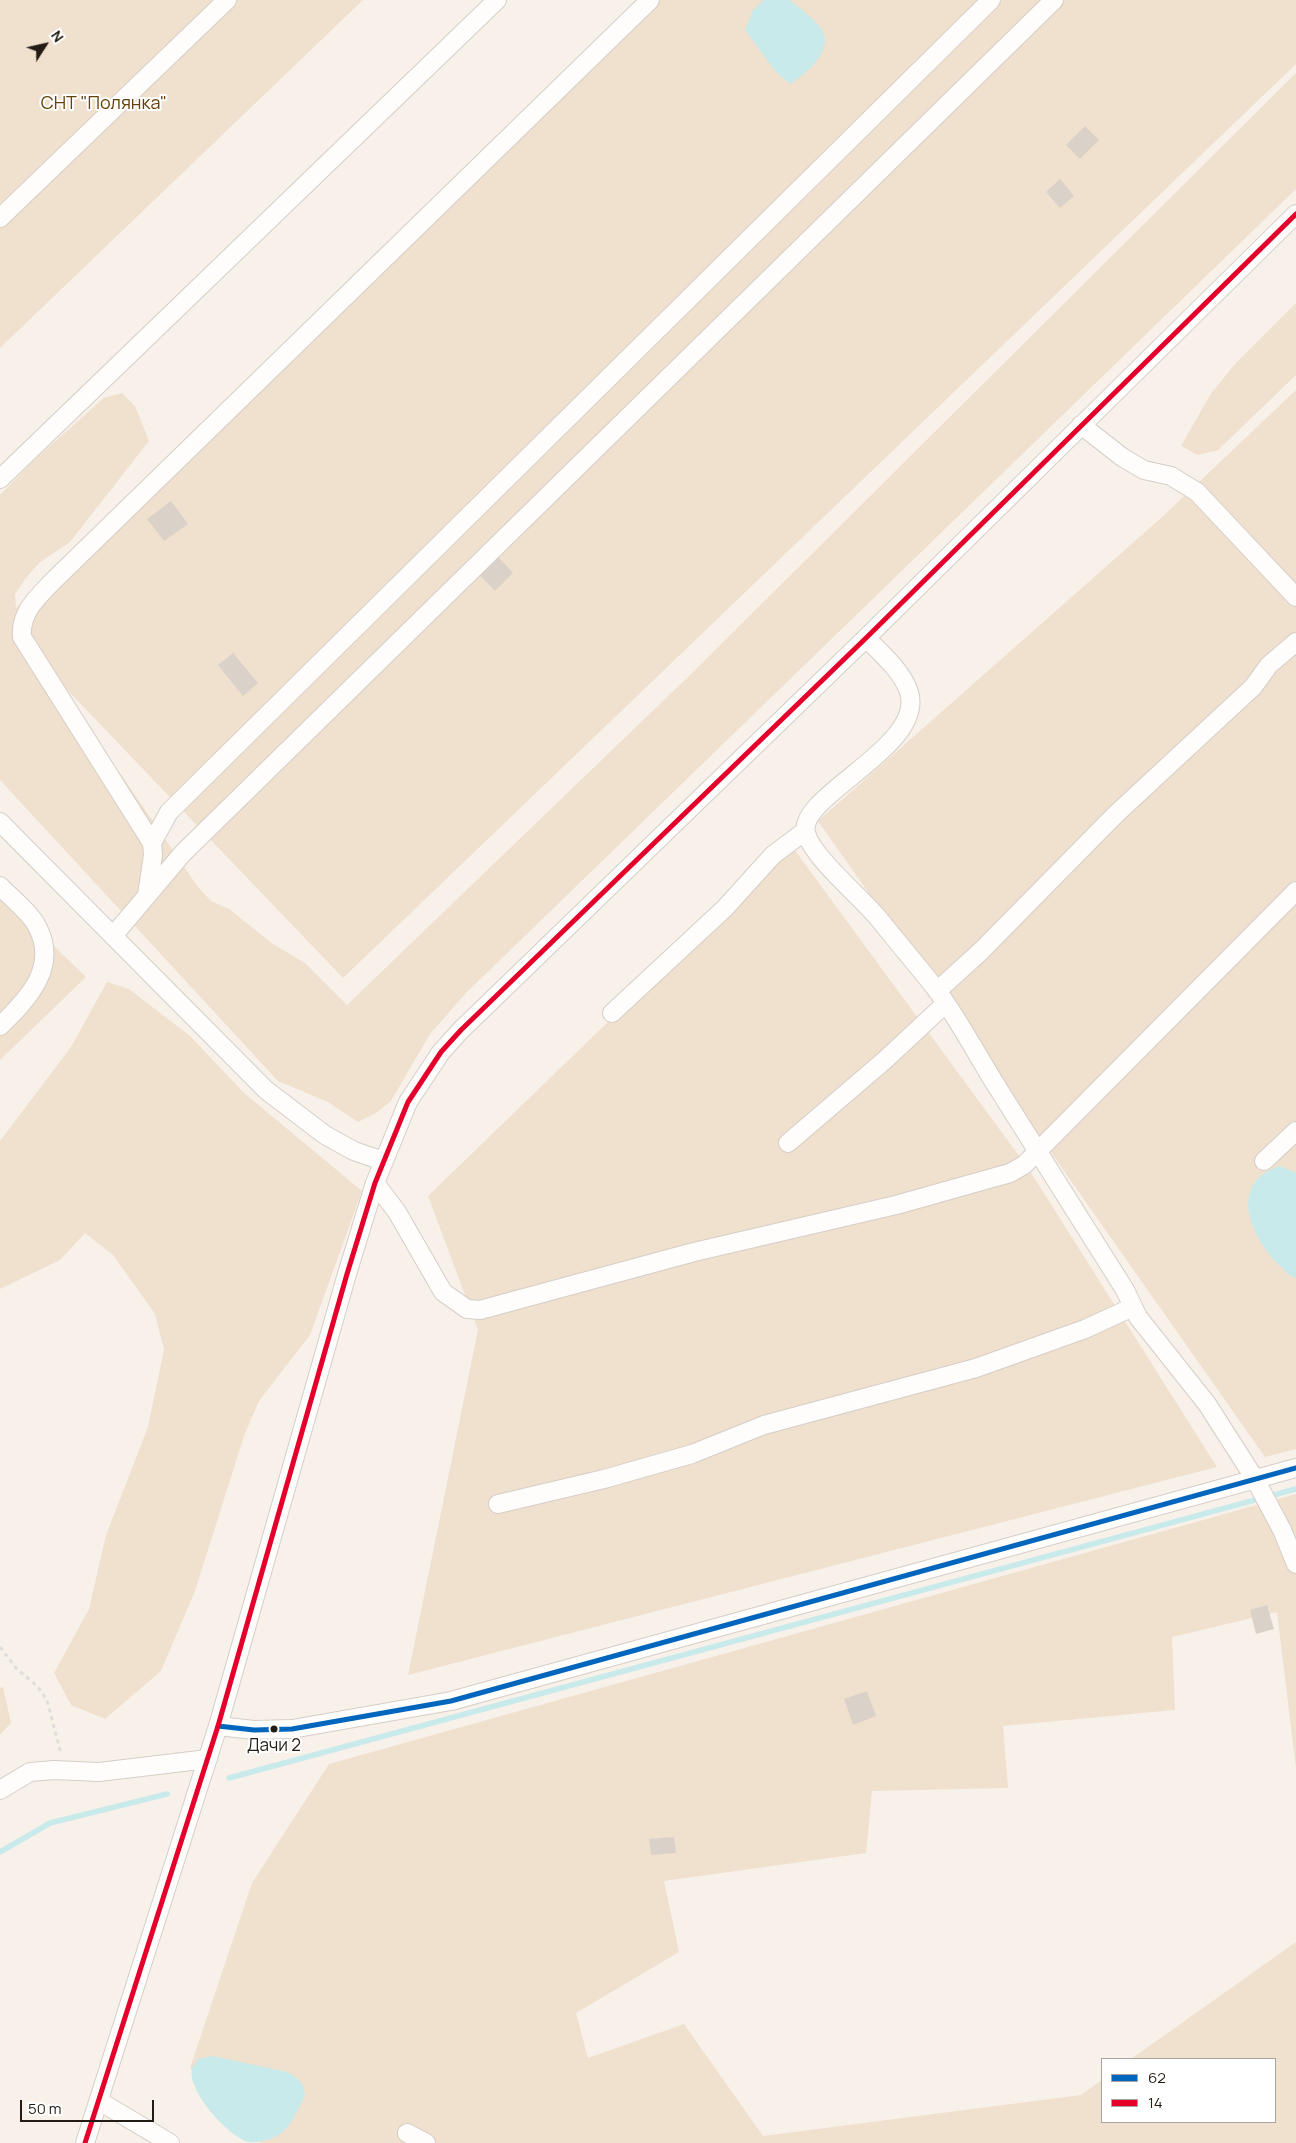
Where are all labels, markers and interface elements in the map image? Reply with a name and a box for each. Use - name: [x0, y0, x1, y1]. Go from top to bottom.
- north arrow: [20, 20, 70, 70]
- text: N: [47, 27, 68, 46]
- park label: СНТ "Полянка": [41, 93, 167, 115]
- marker: Дачи 2: [269, 1724, 279, 1734]
- place label: Дачи 2: [247, 1736, 301, 1756]
- legend: [1101, 2058, 1276, 2123]
- text: 62: [1148, 2067, 1166, 2088]
- scale bar: [22, 2090, 156, 2122]
- text: 14: [1148, 2092, 1163, 2113]
- text: 50 m: [28, 2098, 62, 2119]

